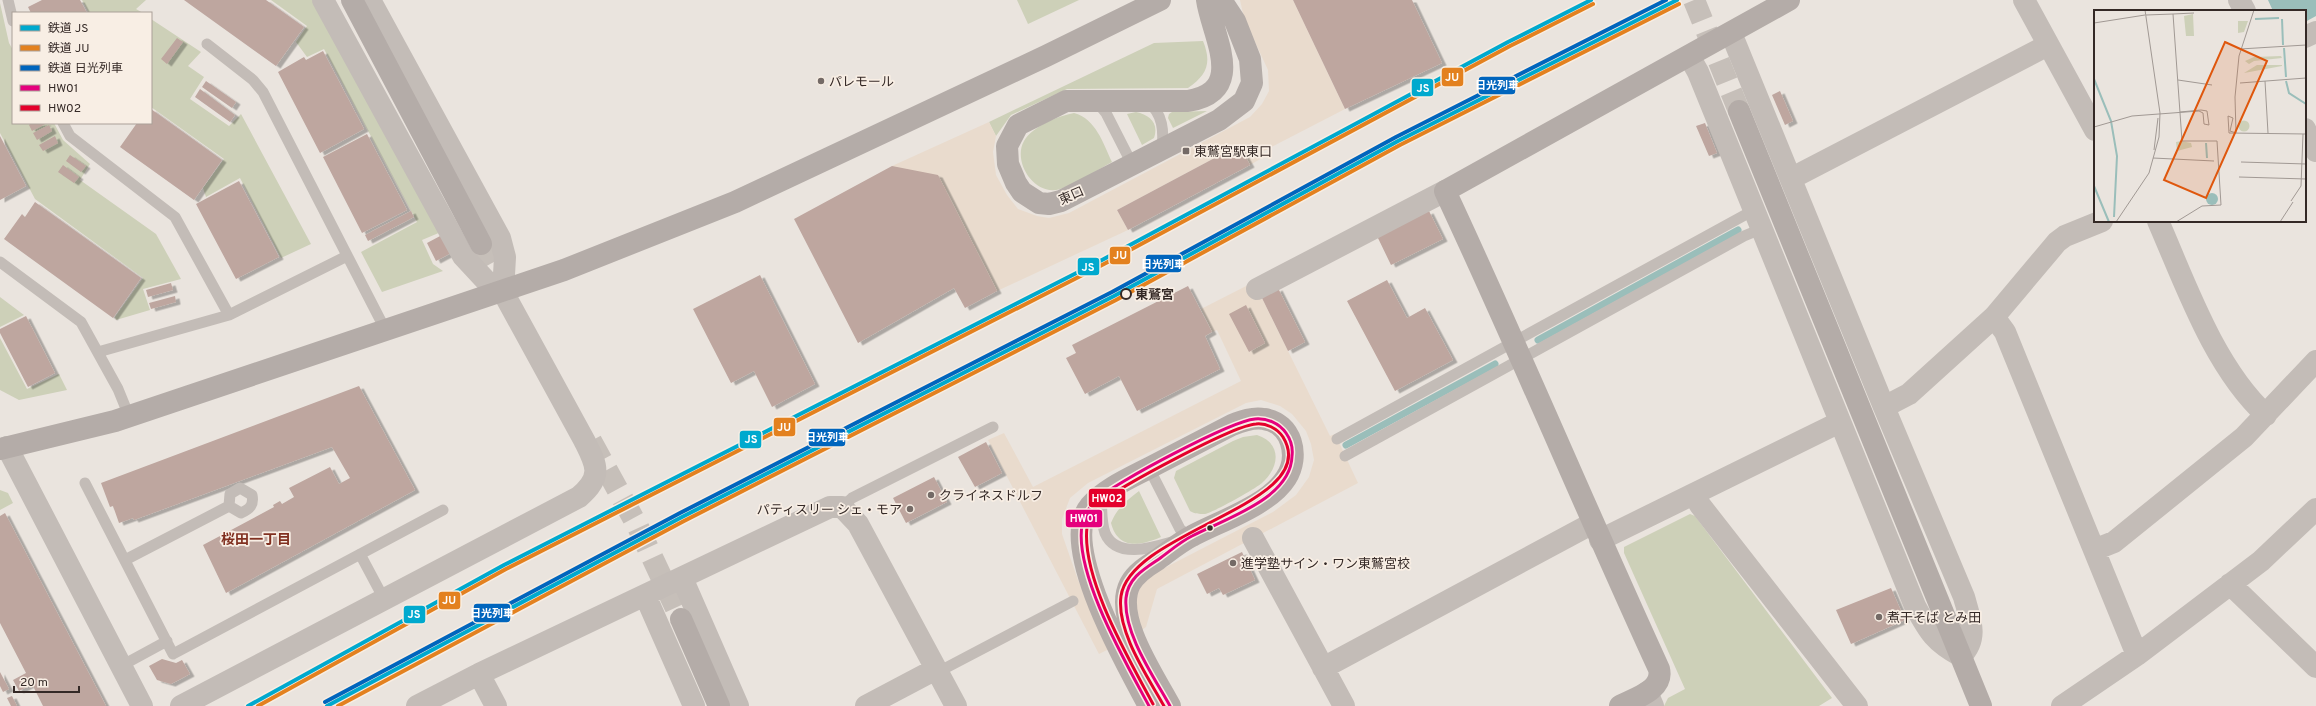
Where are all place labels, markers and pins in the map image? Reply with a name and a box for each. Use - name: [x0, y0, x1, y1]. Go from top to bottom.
- place label: パレモール: [829, 75, 894, 91]
- marker: パレモール: [816, 76, 826, 86]
- place label: 東鷲宮駅東口: [1194, 144, 1272, 161]
- marker: 東鷲宮駅東口: [1181, 146, 1191, 156]
- place label: 東鷲宮: [1135, 287, 1174, 304]
- marker: 東鷲宮: [1120, 288, 1132, 300]
- place label: クライネスドルフ: [939, 489, 1043, 505]
- marker: クライネスドルフ: [926, 490, 936, 500]
- place label: パティスリー シェ・モア: [757, 503, 902, 519]
- marker: パティスリー シェ・モア: [905, 504, 915, 514]
- unlabelled marker: [1205, 523, 1215, 533]
- place label: 進学塾サイン・ワン東鷲宮校: [1241, 556, 1410, 573]
- marker: 進学塾サイン・ワン東鷲宮校: [1228, 558, 1238, 568]
- place label: 煮干そば とみ田: [1887, 611, 1981, 627]
- marker: 煮干そば とみ田: [1874, 612, 1884, 622]

